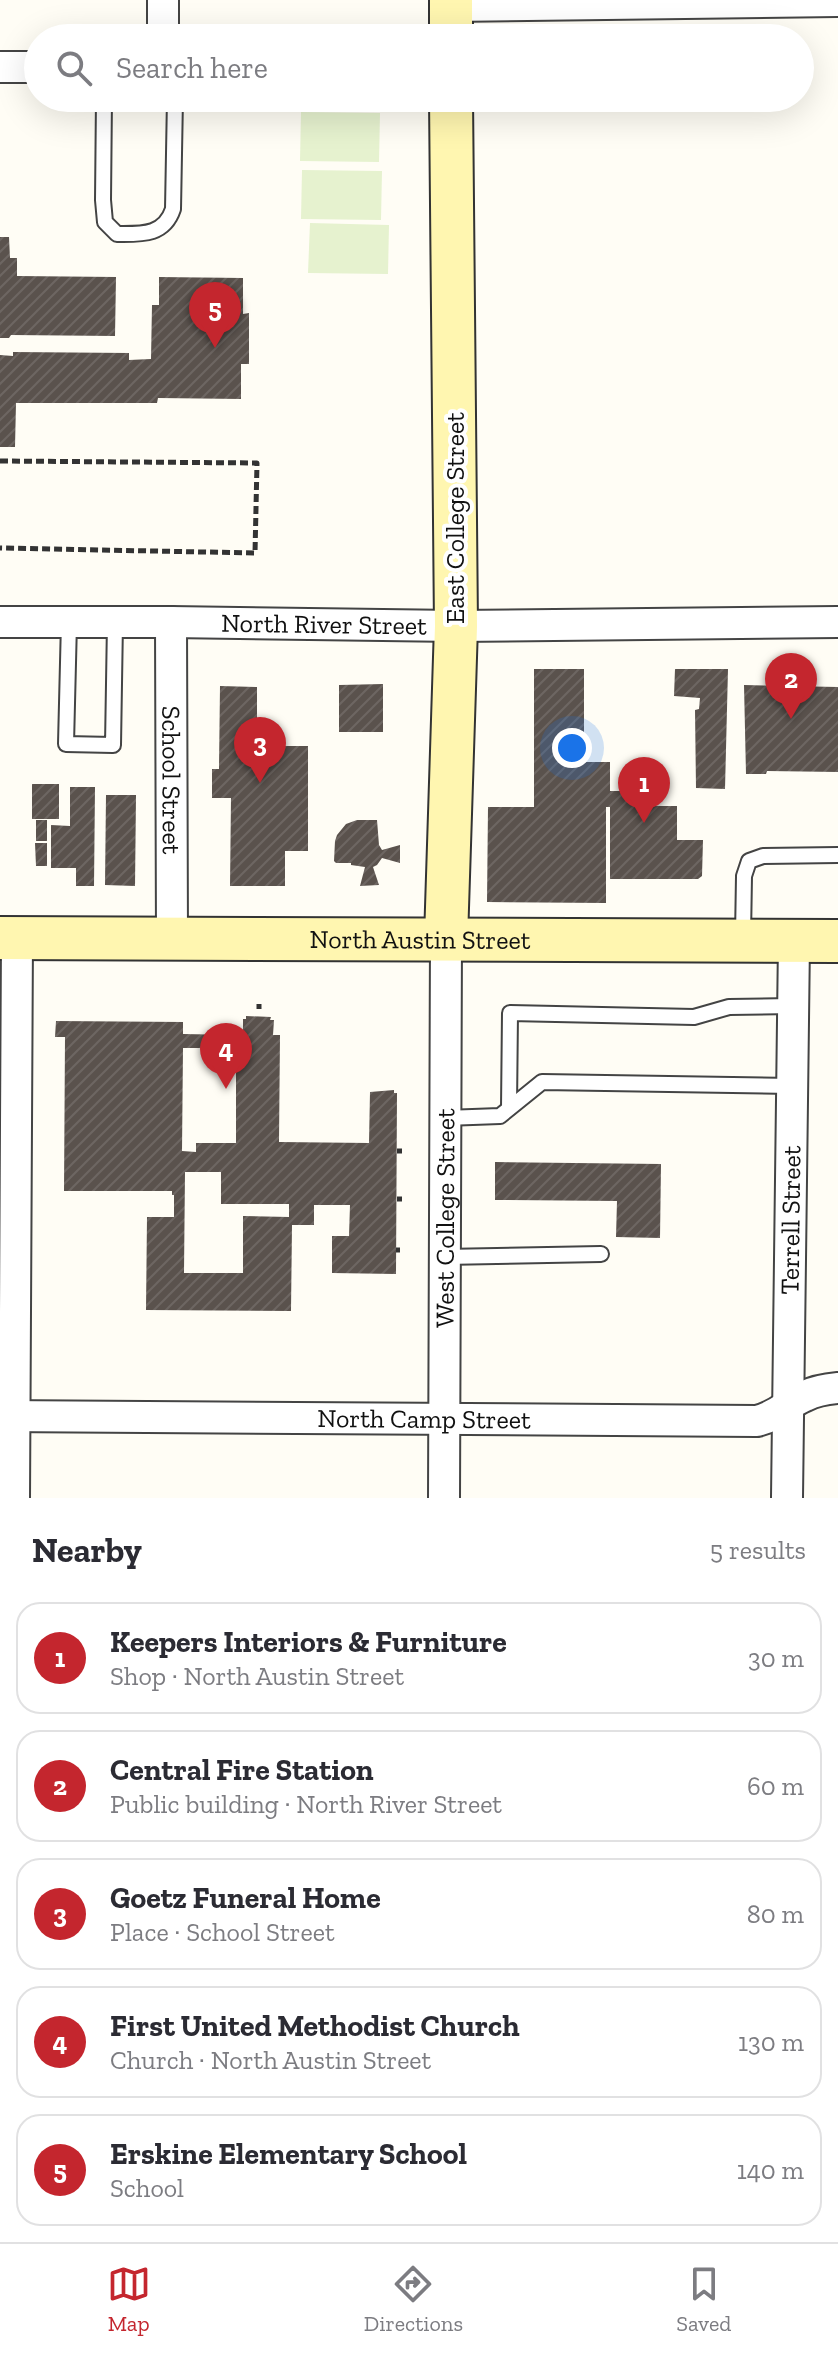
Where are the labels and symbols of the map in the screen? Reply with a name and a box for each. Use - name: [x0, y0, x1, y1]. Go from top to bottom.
- pin: 5: [189, 282, 241, 348]
- street label: East College Street: [439, 412, 471, 624]
- street label: North River Street: [221, 607, 427, 642]
- pin: 2: [765, 653, 817, 719]
- street label: School Street: [155, 706, 188, 855]
- pin: 3: [234, 717, 286, 783]
- your location: [552, 728, 592, 768]
- pin: 1: [618, 757, 670, 823]
- street label: North Austin Street: [310, 923, 531, 956]
- pin: 4: [200, 1023, 252, 1089]
- street label: West College Street: [429, 1108, 461, 1328]
- street label: Terrell Street: [774, 1145, 807, 1295]
- street label: North Camp Street: [317, 1402, 531, 1436]

